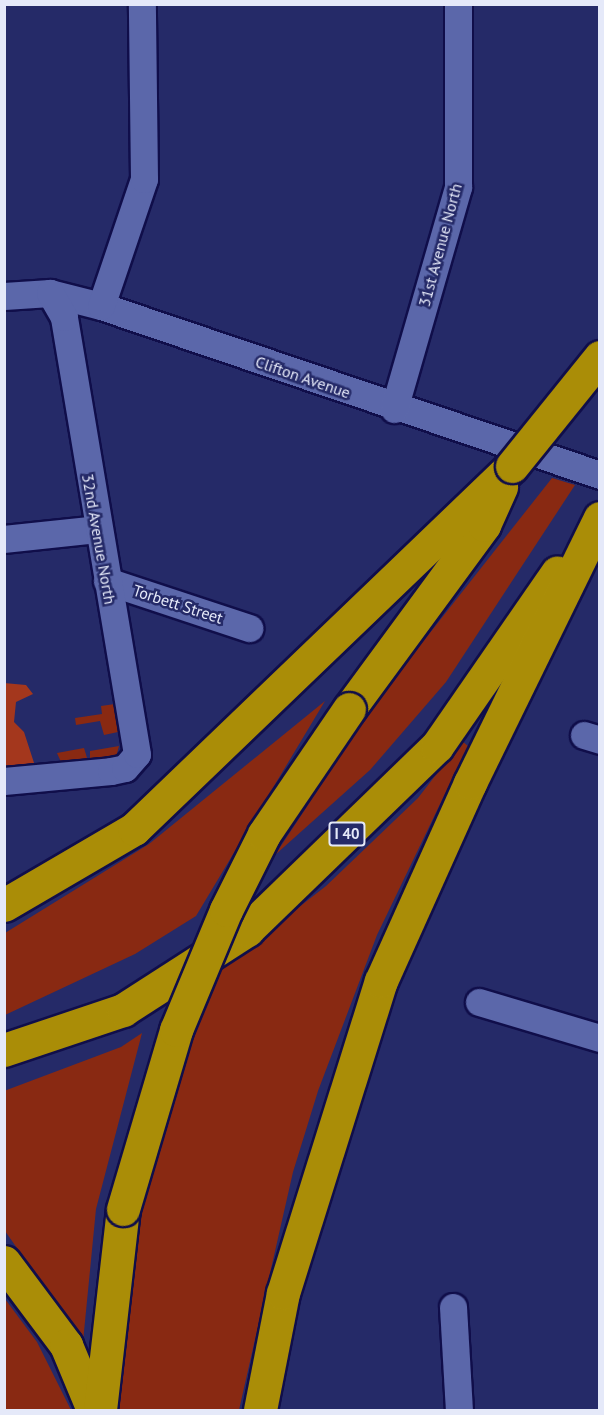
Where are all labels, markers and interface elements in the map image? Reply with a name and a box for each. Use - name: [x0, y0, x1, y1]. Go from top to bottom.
- street label: 31st Avenue North: [414, 181, 466, 309]
- street label: Clifton Avenue: [253, 352, 353, 402]
- street label: 32nd Avenue North: [78, 472, 120, 606]
- street label: Torbett Street: [131, 580, 225, 628]
- road number: I 40: [328, 822, 366, 846]

